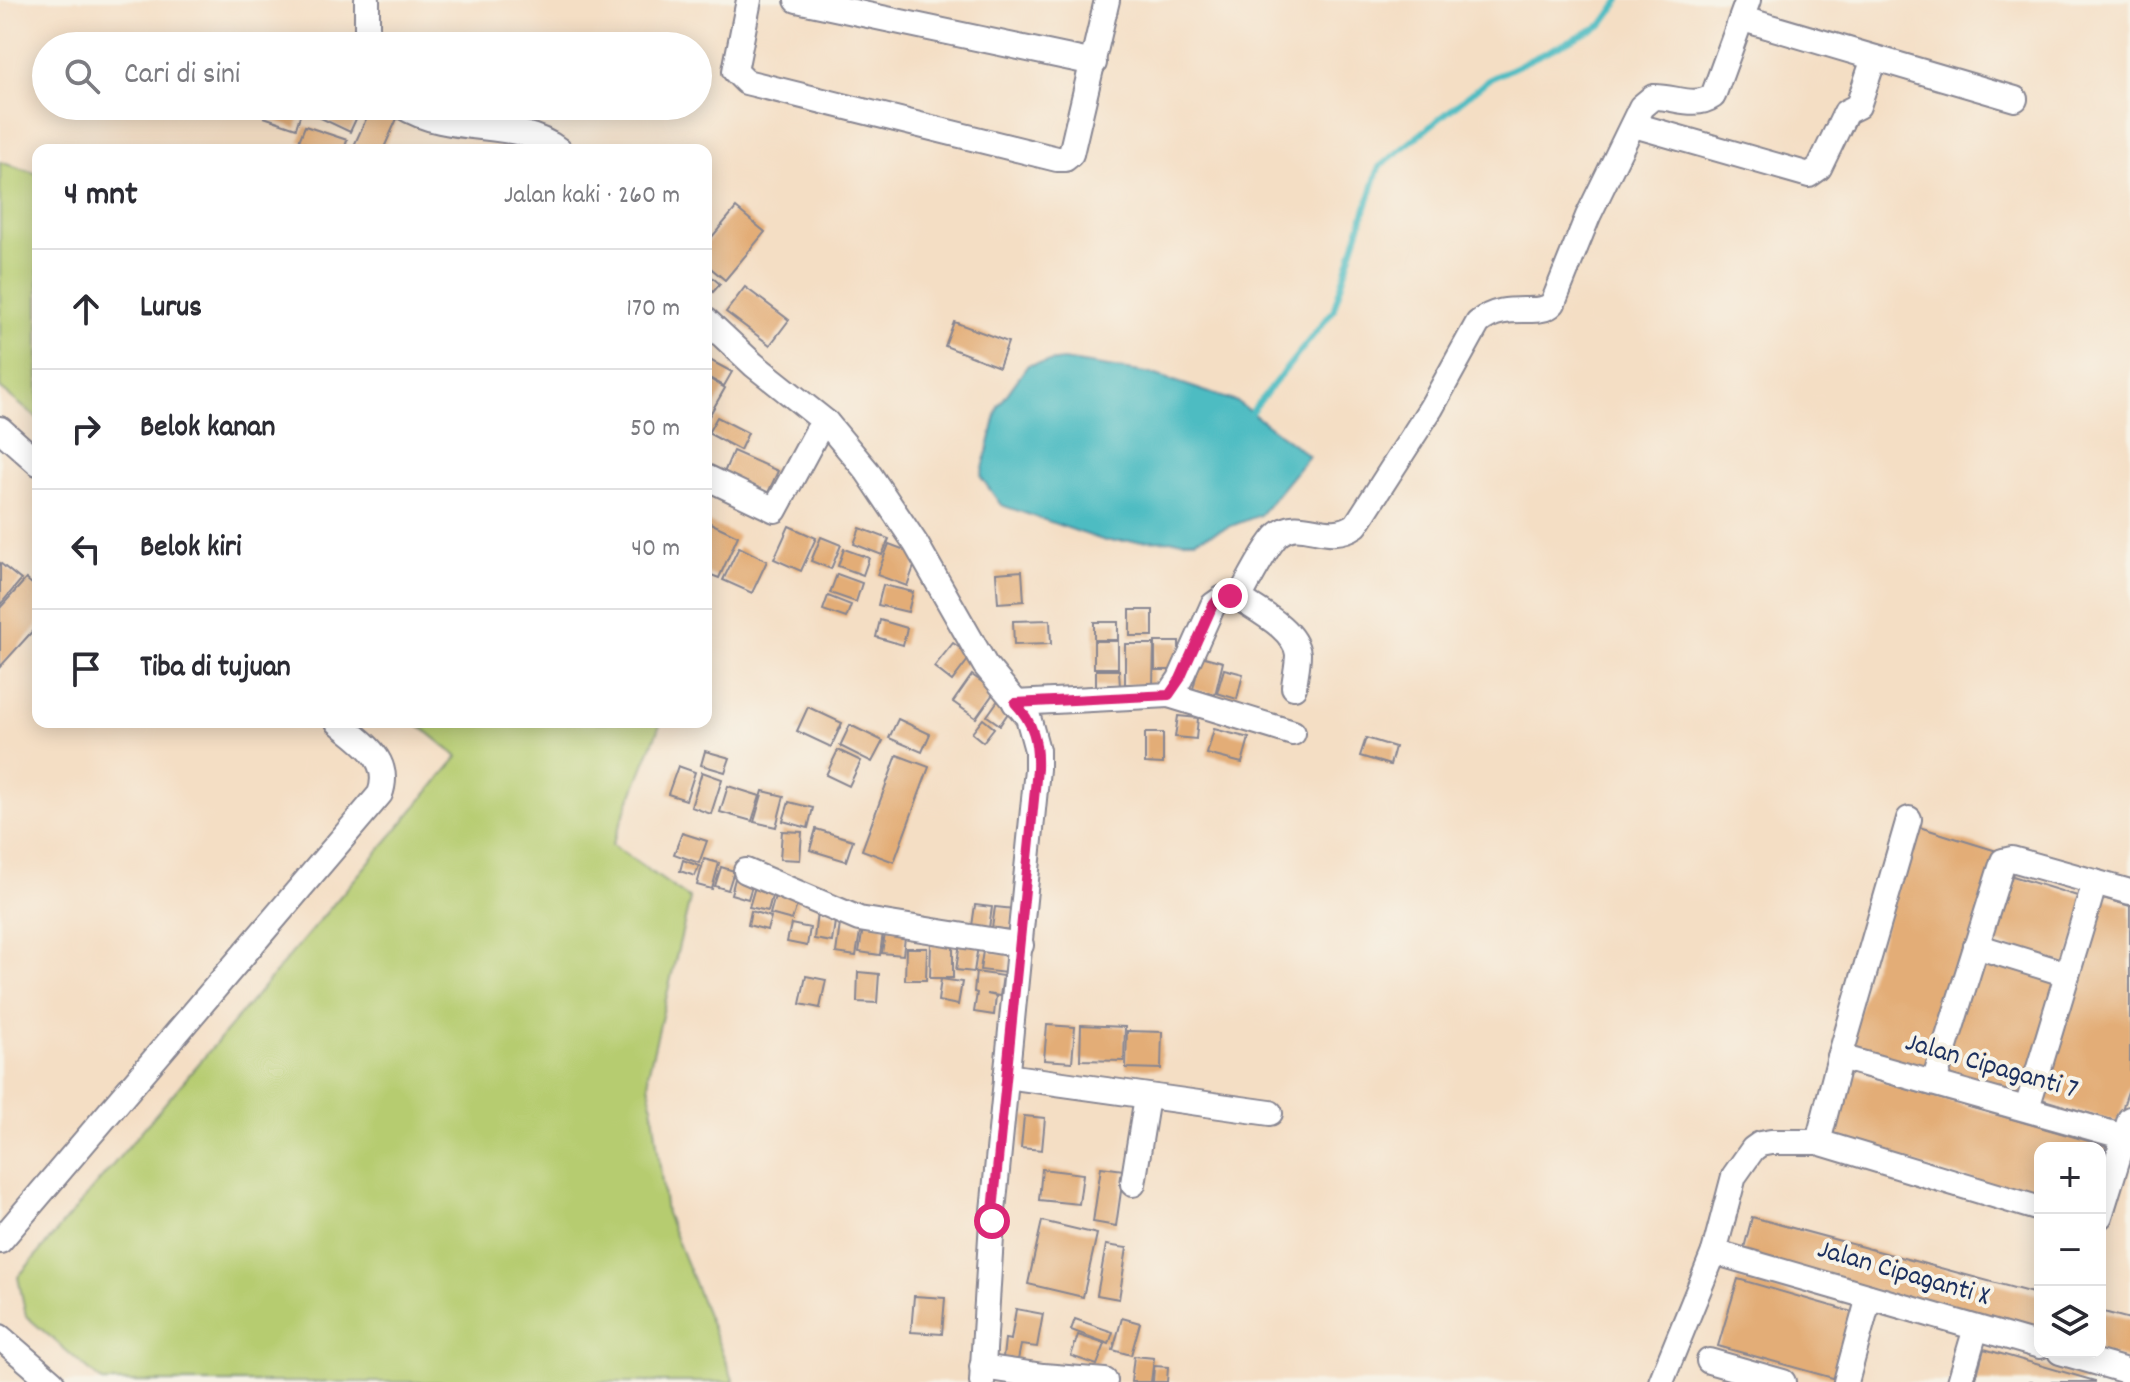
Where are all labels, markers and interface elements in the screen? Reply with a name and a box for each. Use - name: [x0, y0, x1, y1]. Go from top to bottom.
- search box: [32, 32, 712, 120]
- icon: search: [60, 54, 104, 98]
- text: Cari di sini: [124, 55, 240, 98]
- text: 4 mnt: [64, 172, 138, 221]
- text: Jalan kaki · 260 m: [504, 178, 680, 215]
- icon: ahead: [64, 287, 108, 331]
- text: Lurus: [140, 288, 202, 331]
- text: 170 m: [626, 291, 680, 328]
- icon: right: [64, 407, 108, 451]
- text: Belok kanan: [140, 408, 275, 451]
- text: 50 m: [630, 411, 680, 448]
- icon: left: [64, 527, 108, 571]
- text: Belok kiri: [140, 528, 242, 571]
- text: 40 m: [631, 531, 680, 568]
- route end: [1212, 578, 1248, 614]
- icon: arrive: [64, 647, 108, 691]
- text: Tiba di tujuan: [140, 648, 291, 691]
- street label: Jalan Cipaganti 7: [1900, 1024, 2082, 1112]
- map controls: [2034, 1142, 2106, 1358]
- button: +: [2034, 1142, 2106, 1214]
- route start: [974, 1203, 1010, 1239]
- button: −: [2034, 1214, 2106, 1286]
- street label: Jalan Cipaganti X: [1812, 1231, 1994, 1319]
- button: layers: [2034, 1286, 2106, 1358]

